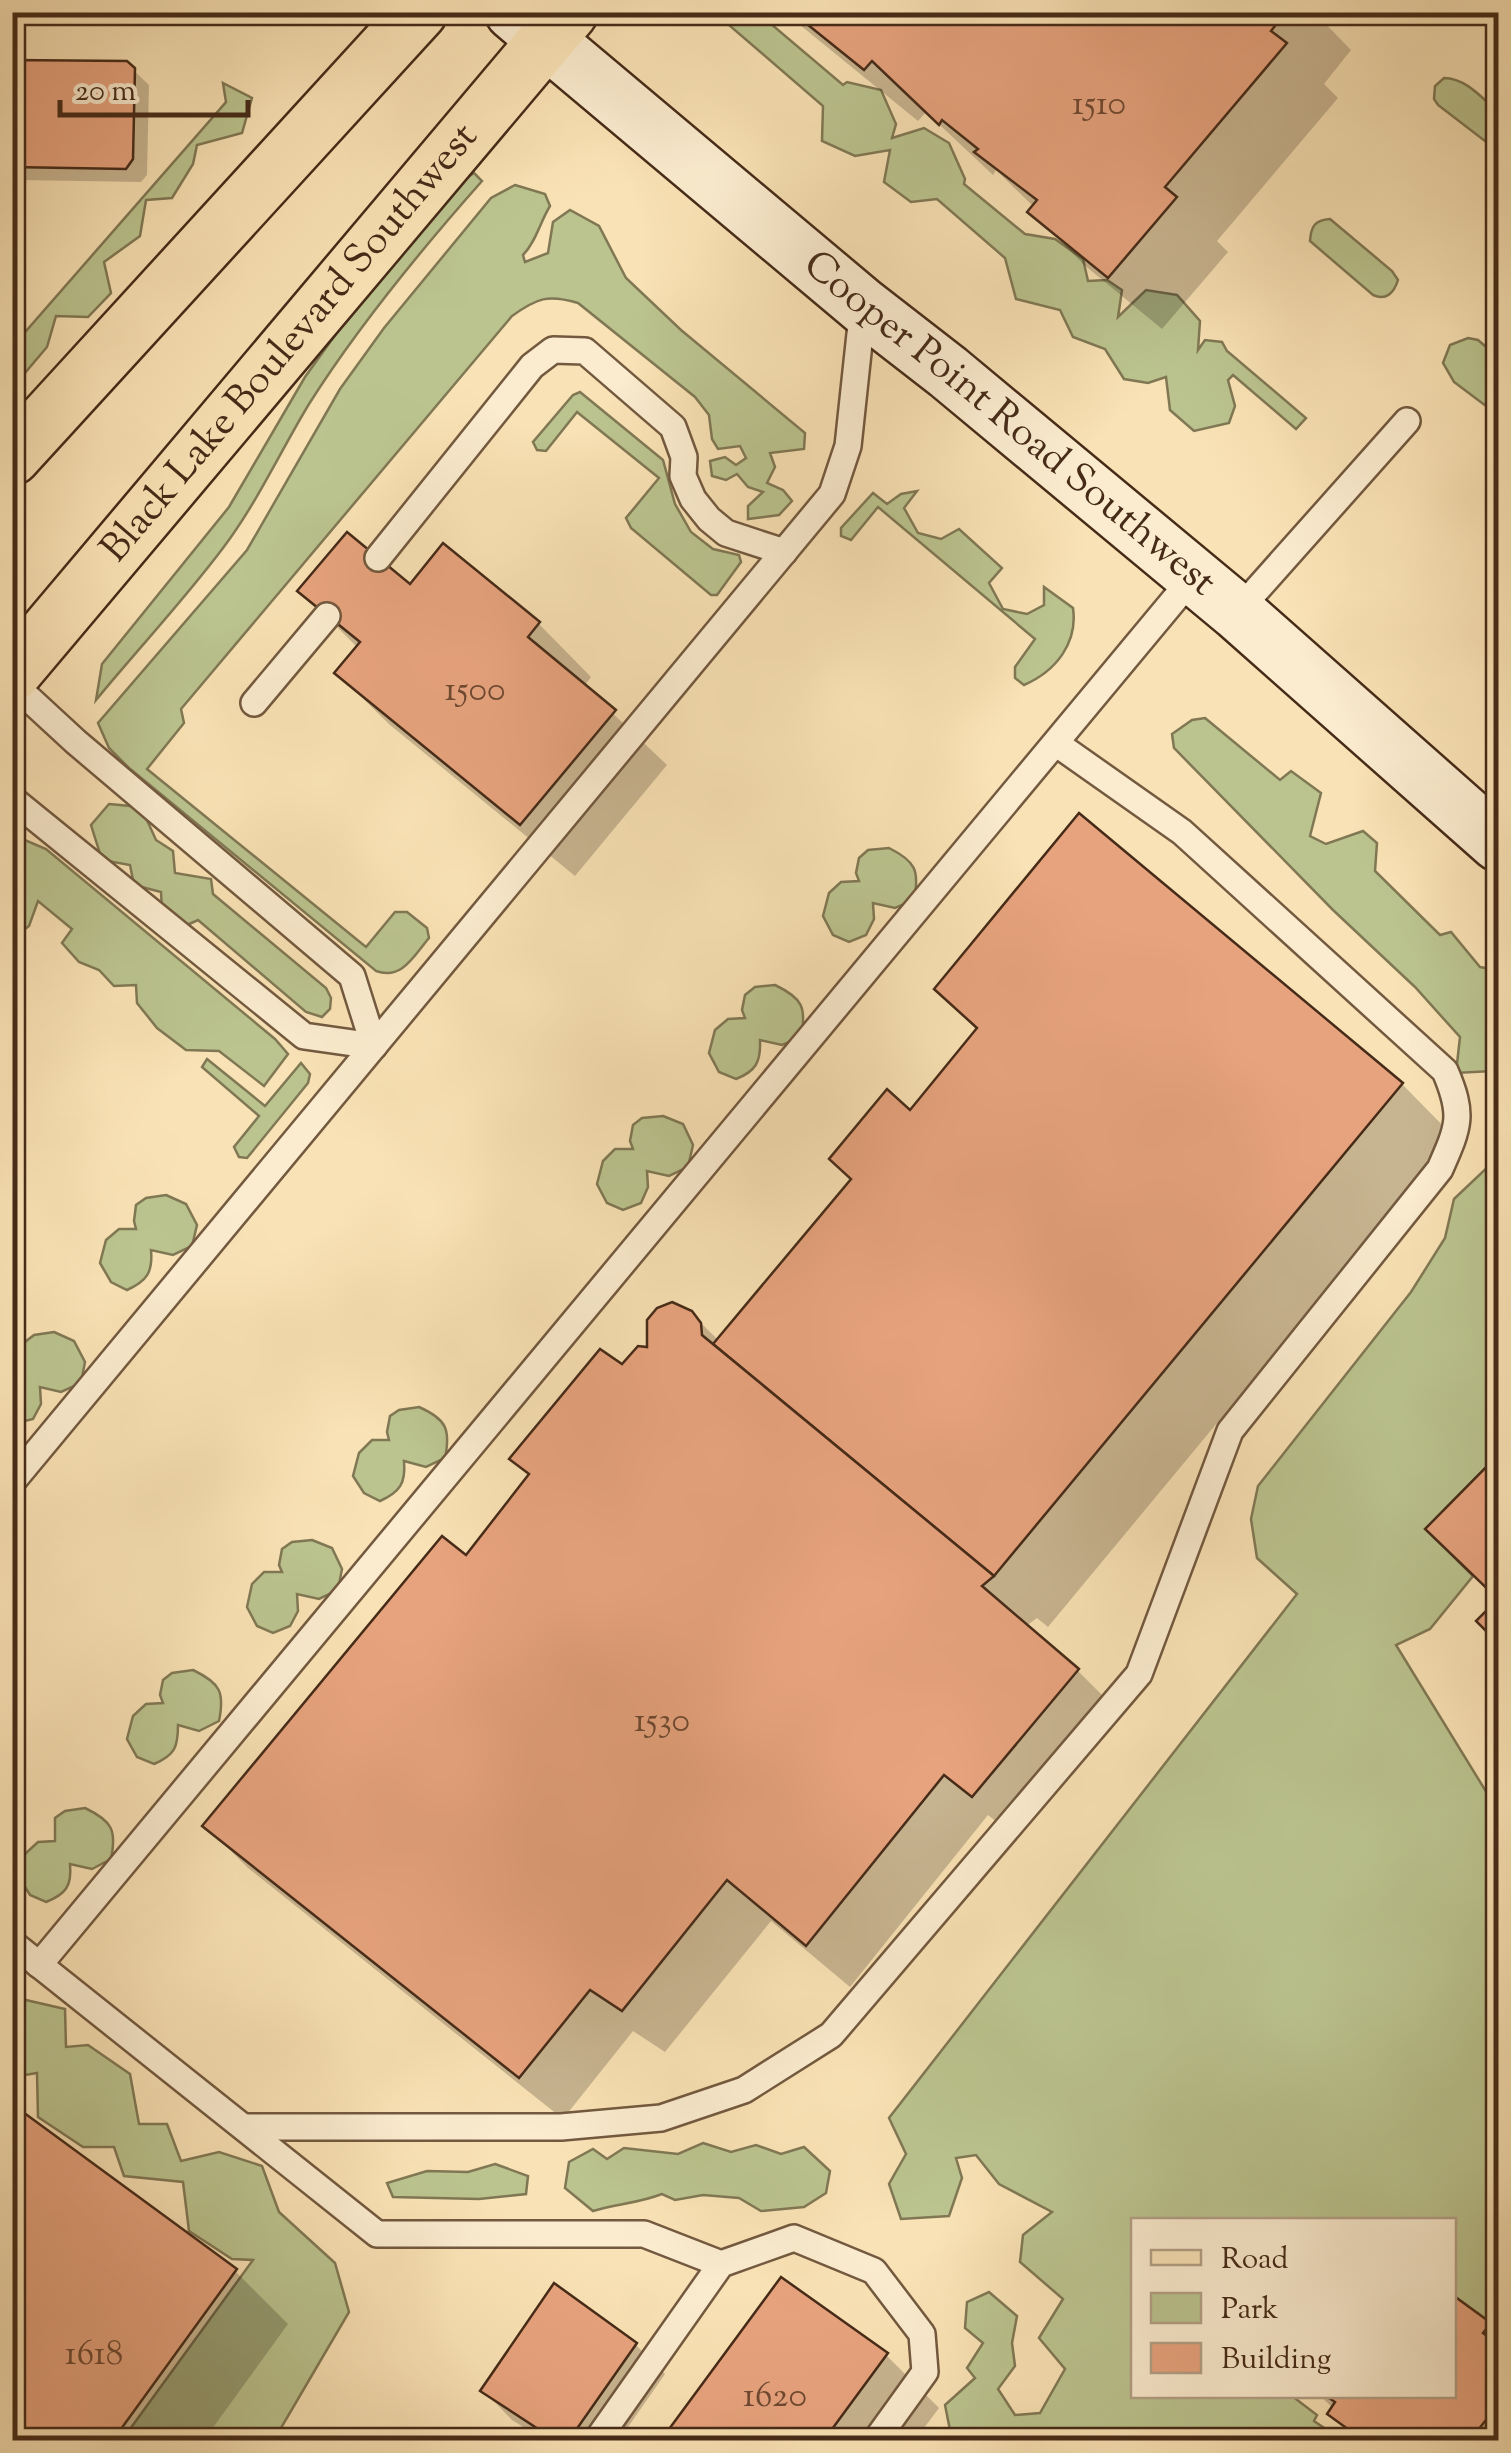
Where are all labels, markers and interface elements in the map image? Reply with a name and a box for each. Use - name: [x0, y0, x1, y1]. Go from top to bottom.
- scale bar: [60, 55, 248, 117]
- text: 20 m: [75, 71, 136, 114]
- house number: 1510: [1072, 80, 1126, 131]
- street label: Black Lake Boulevard Southwest: [88, 111, 493, 576]
- street label: Cooper Point Road Southwest: [790, 238, 1228, 611]
- house number: 1500: [445, 666, 505, 717]
- house number: 1530: [634, 1697, 690, 1748]
- legend: [1131, 2218, 1456, 2398]
- text: Road: [1221, 2239, 1288, 2282]
- text: Park: [1221, 2289, 1278, 2332]
- house number: 1618: [65, 2330, 123, 2381]
- text: Building: [1221, 2339, 1331, 2382]
- house number: 1620: [743, 2372, 807, 2423]

